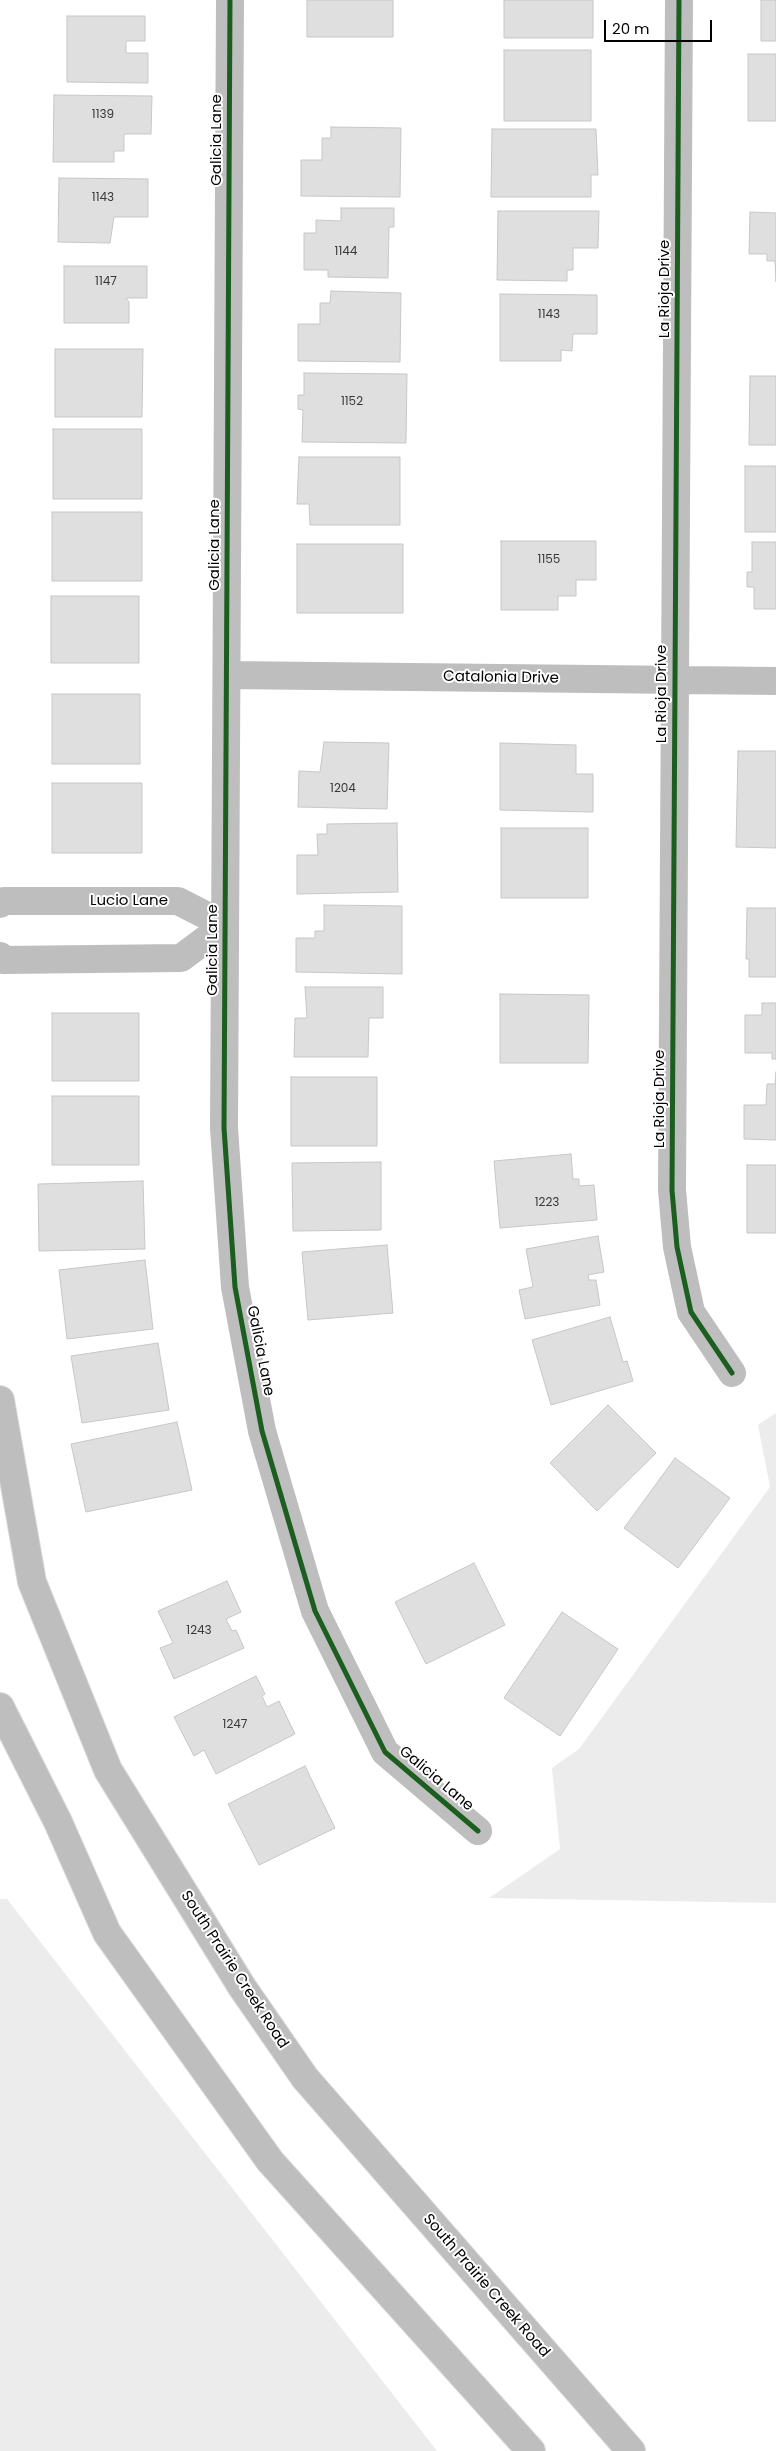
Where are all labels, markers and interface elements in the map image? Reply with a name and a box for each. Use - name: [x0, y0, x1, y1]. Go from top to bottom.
- scale bar: [606, 10, 714, 42]
- text: 20 m: [612, 18, 650, 39]
- street label: Galicia Lane: [208, 94, 226, 186]
- house number: 1139: [92, 108, 114, 122]
- house number: 1143: [92, 191, 114, 205]
- street label: La Rioja Drive: [656, 240, 674, 338]
- house number: 1144: [335, 245, 357, 259]
- house number: 1147: [95, 275, 117, 289]
- house number: 1143: [538, 308, 560, 322]
- house number: 1152: [341, 395, 363, 409]
- street label: Galicia Lane: [206, 499, 224, 591]
- house number: 1155: [538, 553, 560, 567]
- street label: La Rioja Drive: [653, 645, 671, 743]
- street label: Catalonia Drive: [443, 668, 559, 688]
- house number: 1204: [330, 782, 356, 796]
- street label: Lucio Lane: [90, 892, 168, 910]
- street label: Galicia Lane: [204, 904, 222, 996]
- street label: La Rioja Drive: [651, 1050, 669, 1148]
- house number: 1223: [535, 1196, 559, 1210]
- street label: Galicia Lane: [242, 1304, 278, 1398]
- house number: 1243: [186, 1624, 212, 1638]
- house number: 1247: [223, 1718, 247, 1732]
- street label: Galicia Lane: [395, 1743, 477, 1815]
- street label: South Prairie Creek Road: [176, 1888, 292, 2052]
- street label: South Prairie Creek Road: [419, 2211, 553, 2361]

